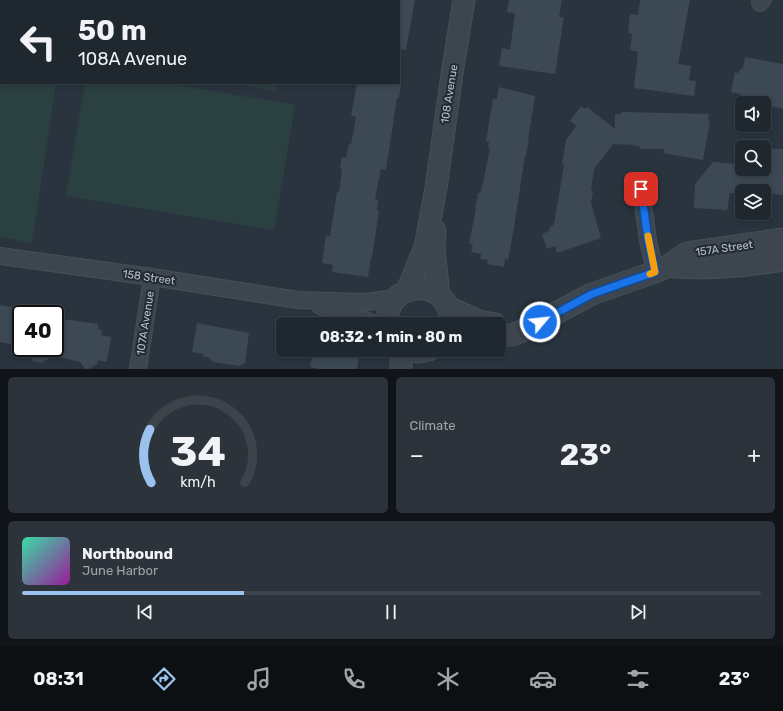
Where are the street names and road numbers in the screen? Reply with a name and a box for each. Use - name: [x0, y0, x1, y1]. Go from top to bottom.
- street label: 108 Avenue: [438, 64, 461, 125]
- street label: 157A Street: [694, 238, 754, 259]
- street label: 158 Street: [122, 267, 177, 288]
- street label: 107A Avenue: [134, 290, 157, 356]

